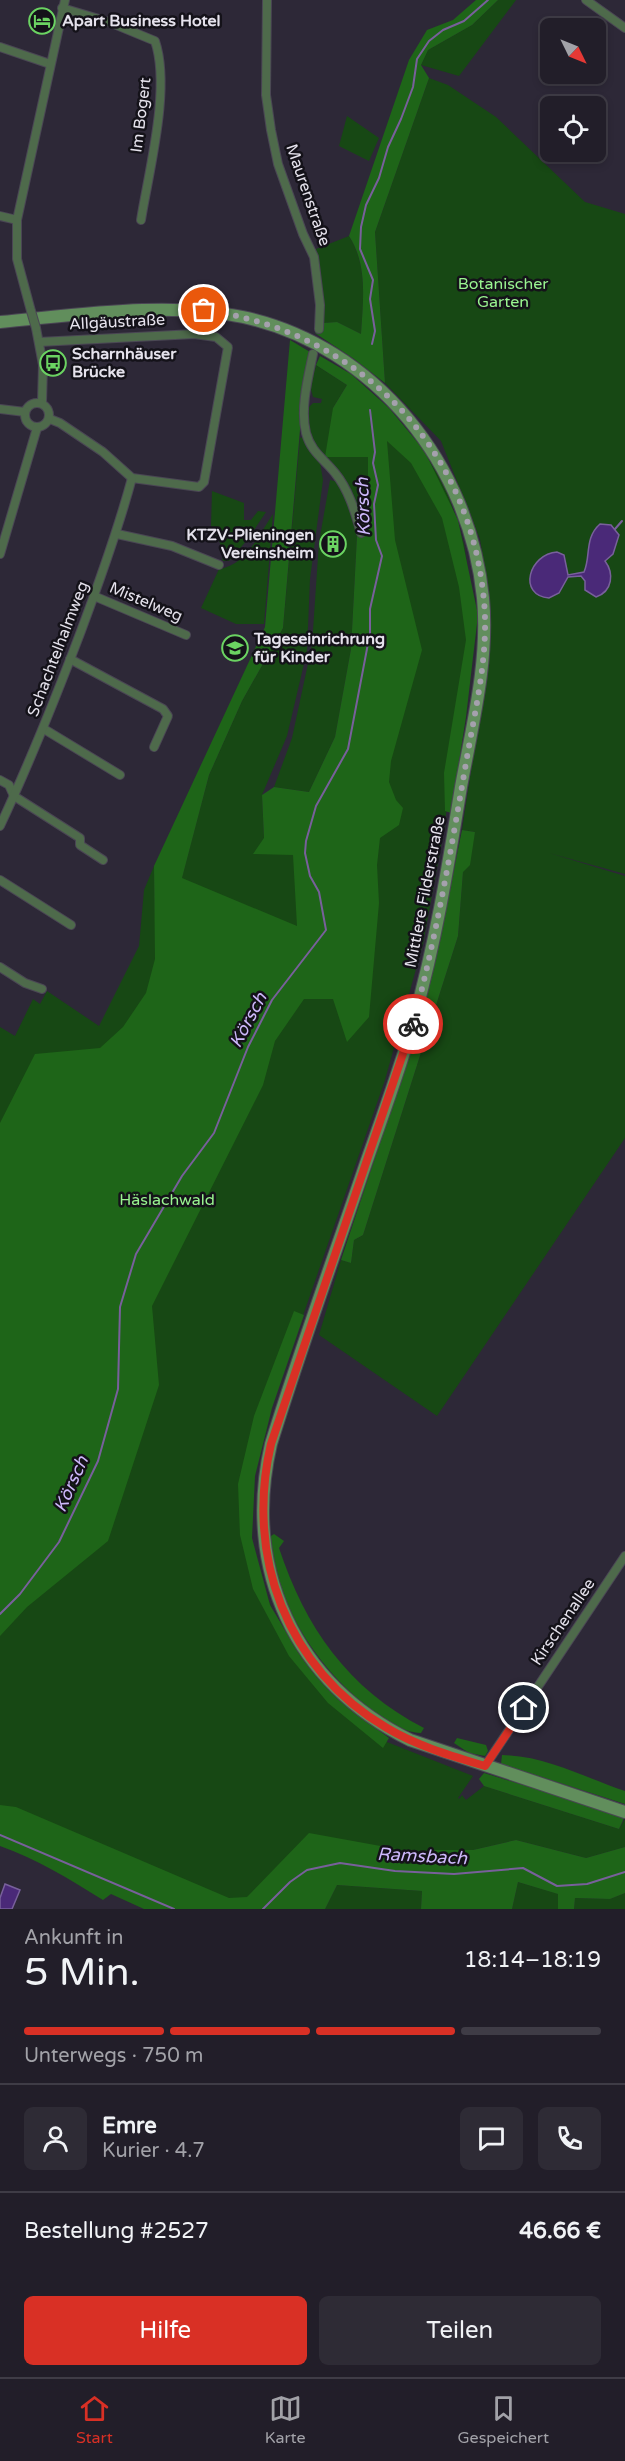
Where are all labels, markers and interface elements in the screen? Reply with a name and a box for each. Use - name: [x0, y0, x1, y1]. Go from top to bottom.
- hotel icon: Apart Business Hotel: [27, 6, 57, 36]
- place label: Apart Business Hotel: [62, 11, 221, 31]
- north arrow: [540, 18, 606, 84]
- map controls: [540, 18, 606, 162]
- street label: Im Bogert: [126, 76, 156, 154]
- button: locate: [540, 96, 606, 162]
- street label: Maurenstraße: [281, 141, 335, 249]
- park label: Botanischer Garten: [458, 274, 549, 312]
- pin: [178, 284, 229, 335]
- icon: bag: [187, 293, 220, 326]
- street label: Allgäustraße: [68, 309, 166, 335]
- place label: Scharnhäuser Brücke: [72, 344, 177, 382]
- bus stop icon: Scharnhäuser Brücke: [38, 348, 68, 378]
- water label: Körsch: [351, 476, 375, 537]
- place label: KTZV-Plieningen Vereinsheim: [186, 525, 314, 563]
- building icon: KTZV-Plieningen Vereinsheim: [318, 529, 348, 559]
- street label: Mistelweg: [106, 578, 186, 626]
- street label: Schachtelhalmweg: [23, 579, 93, 719]
- place label: Tageseinrichrung für Kinder: [253, 629, 385, 667]
- school or university icon: Tageseinrichrung für Kinder: [220, 633, 250, 663]
- street label: Mittlere Filderstraße: [400, 814, 450, 970]
- water label: Körsch: [224, 988, 272, 1051]
- courier: [383, 994, 443, 1054]
- icon: bike: [397, 1008, 430, 1041]
- park label: Häslachwald: [119, 1190, 215, 1210]
- water label: Körsch: [49, 1452, 93, 1515]
- street label: Kirschenallee: [527, 1575, 599, 1669]
- pin: [498, 1682, 549, 1733]
- icon: home: [507, 1691, 540, 1724]
- water label: Ramsbach: [376, 1843, 469, 1869]
- text: Ankunft in: [24, 1926, 123, 1950]
- text: 18:14–18:19: [464, 1947, 601, 1973]
- text: 5 Min.: [24, 1949, 140, 1996]
- text: Unterwegs · 750 m: [24, 2044, 203, 2068]
- button: person: [24, 2107, 87, 2170]
- button: chat: [460, 2107, 523, 2170]
- button: phone: [538, 2107, 601, 2170]
- text: Emre: [102, 2113, 157, 2139]
- text: Kurier · 4.7: [102, 2139, 205, 2163]
- text: Bestellung #2527: [24, 2218, 209, 2244]
- text: 46.66 €: [519, 2218, 601, 2244]
- button: Hilfe: [24, 2296, 307, 2365]
- button: Teilen: [319, 2296, 601, 2365]
- tab: Start: [76, 2392, 113, 2448]
- tab: Karte: [265, 2392, 306, 2448]
- tab: Gespeichert: [457, 2392, 549, 2448]

